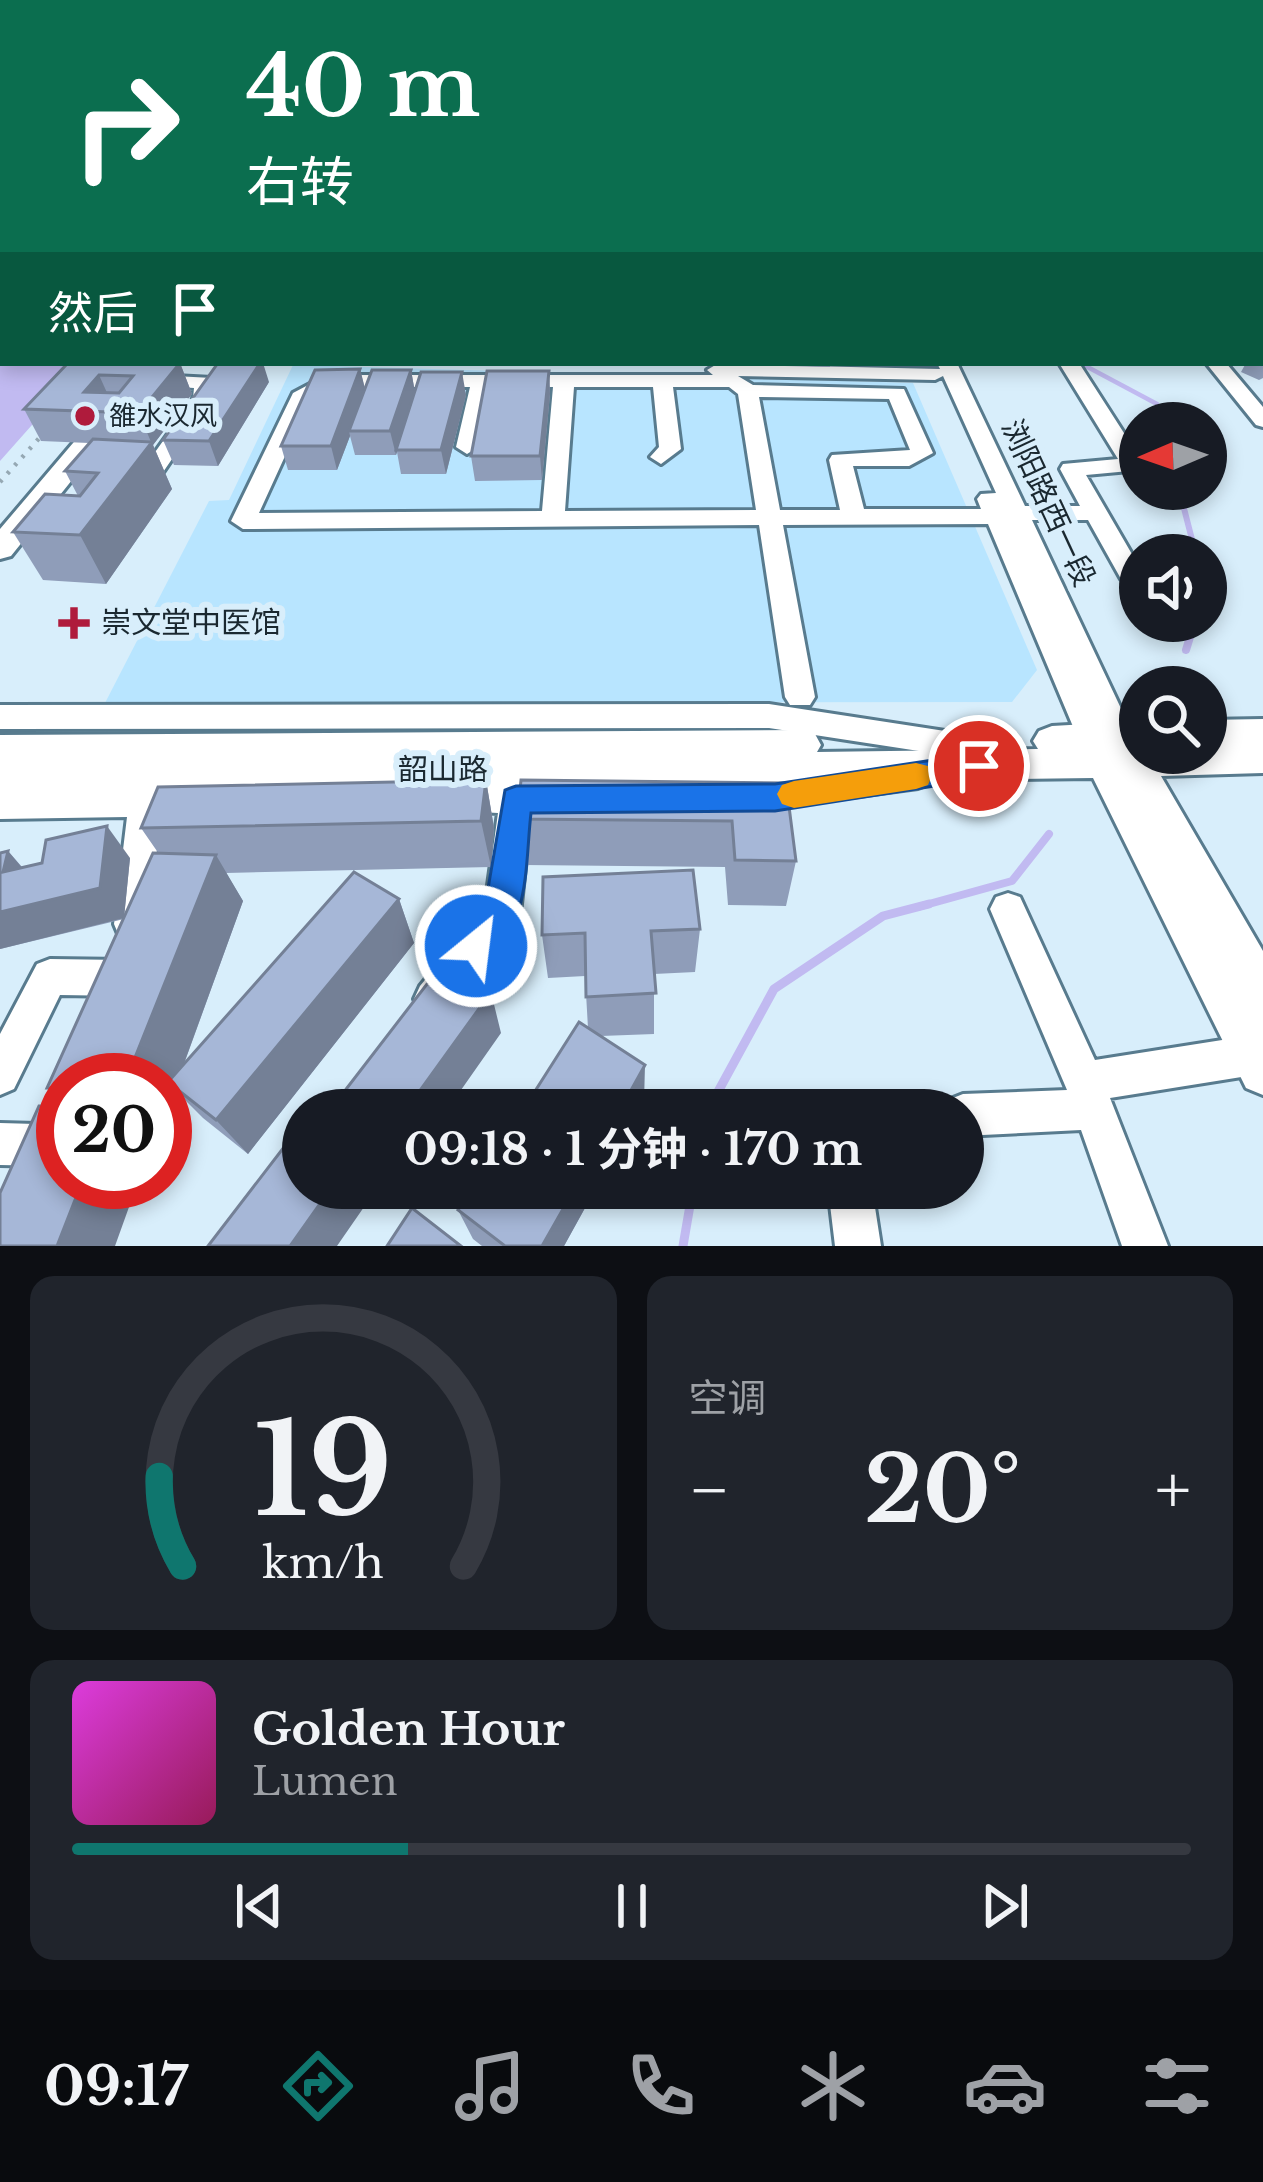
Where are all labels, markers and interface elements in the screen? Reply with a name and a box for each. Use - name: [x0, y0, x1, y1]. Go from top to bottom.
- text: 40 m: [246, 35, 480, 139]
- icon: right: [48, 48, 204, 204]
- text: 右转: [246, 149, 354, 216]
- icon: arrive: [162, 276, 228, 342]
- text: 然后: [48, 285, 138, 341]
- place label: 雒水汉风: [109, 399, 217, 432]
- north arrow: [1119, 402, 1227, 510]
- map controls: [1119, 402, 1227, 774]
- marker: 雒水汉风: [72, 403, 98, 429]
- street label: 浏阳路西一段: [994, 413, 1103, 592]
- button: sound: [1119, 534, 1227, 642]
- place label: 崇文堂中医馆: [101, 604, 281, 641]
- marker: 崇文堂中医馆: [58, 607, 90, 639]
- button: search: [1119, 666, 1227, 774]
- pin: [928, 715, 1030, 817]
- icon: arrive: [946, 733, 1012, 799]
- street label: 韶山路: [398, 751, 488, 788]
- position arrow: [413, 883, 539, 1009]
- speed limit sign: 20: [36, 1053, 192, 1209]
- text: 09:18 · 1 分钟 · 170 m: [404, 1121, 862, 1177]
- text: 空调: [689, 1374, 767, 1423]
- text: 19: [254, 1394, 393, 1549]
- text: 20°: [864, 1435, 1021, 1546]
- text: −: [689, 1449, 730, 1531]
- text: +: [1155, 1449, 1191, 1531]
- text: km/h: [262, 1536, 384, 1590]
- text: Golden Hour: [252, 1701, 565, 1757]
- text: Lumen: [252, 1757, 398, 1806]
- icon: previous: [226, 1873, 292, 1939]
- icon: pause: [599, 1873, 665, 1939]
- icon: next: [972, 1873, 1038, 1939]
- icon: directions: [276, 2044, 360, 2128]
- icon: music: [448, 2044, 532, 2128]
- icon: phone: [619, 2044, 703, 2128]
- icon: climate: [791, 2044, 875, 2128]
- icon: car: [963, 2044, 1047, 2128]
- icon: filters: [1135, 2044, 1219, 2128]
- text: 09:17: [44, 2053, 188, 2120]

